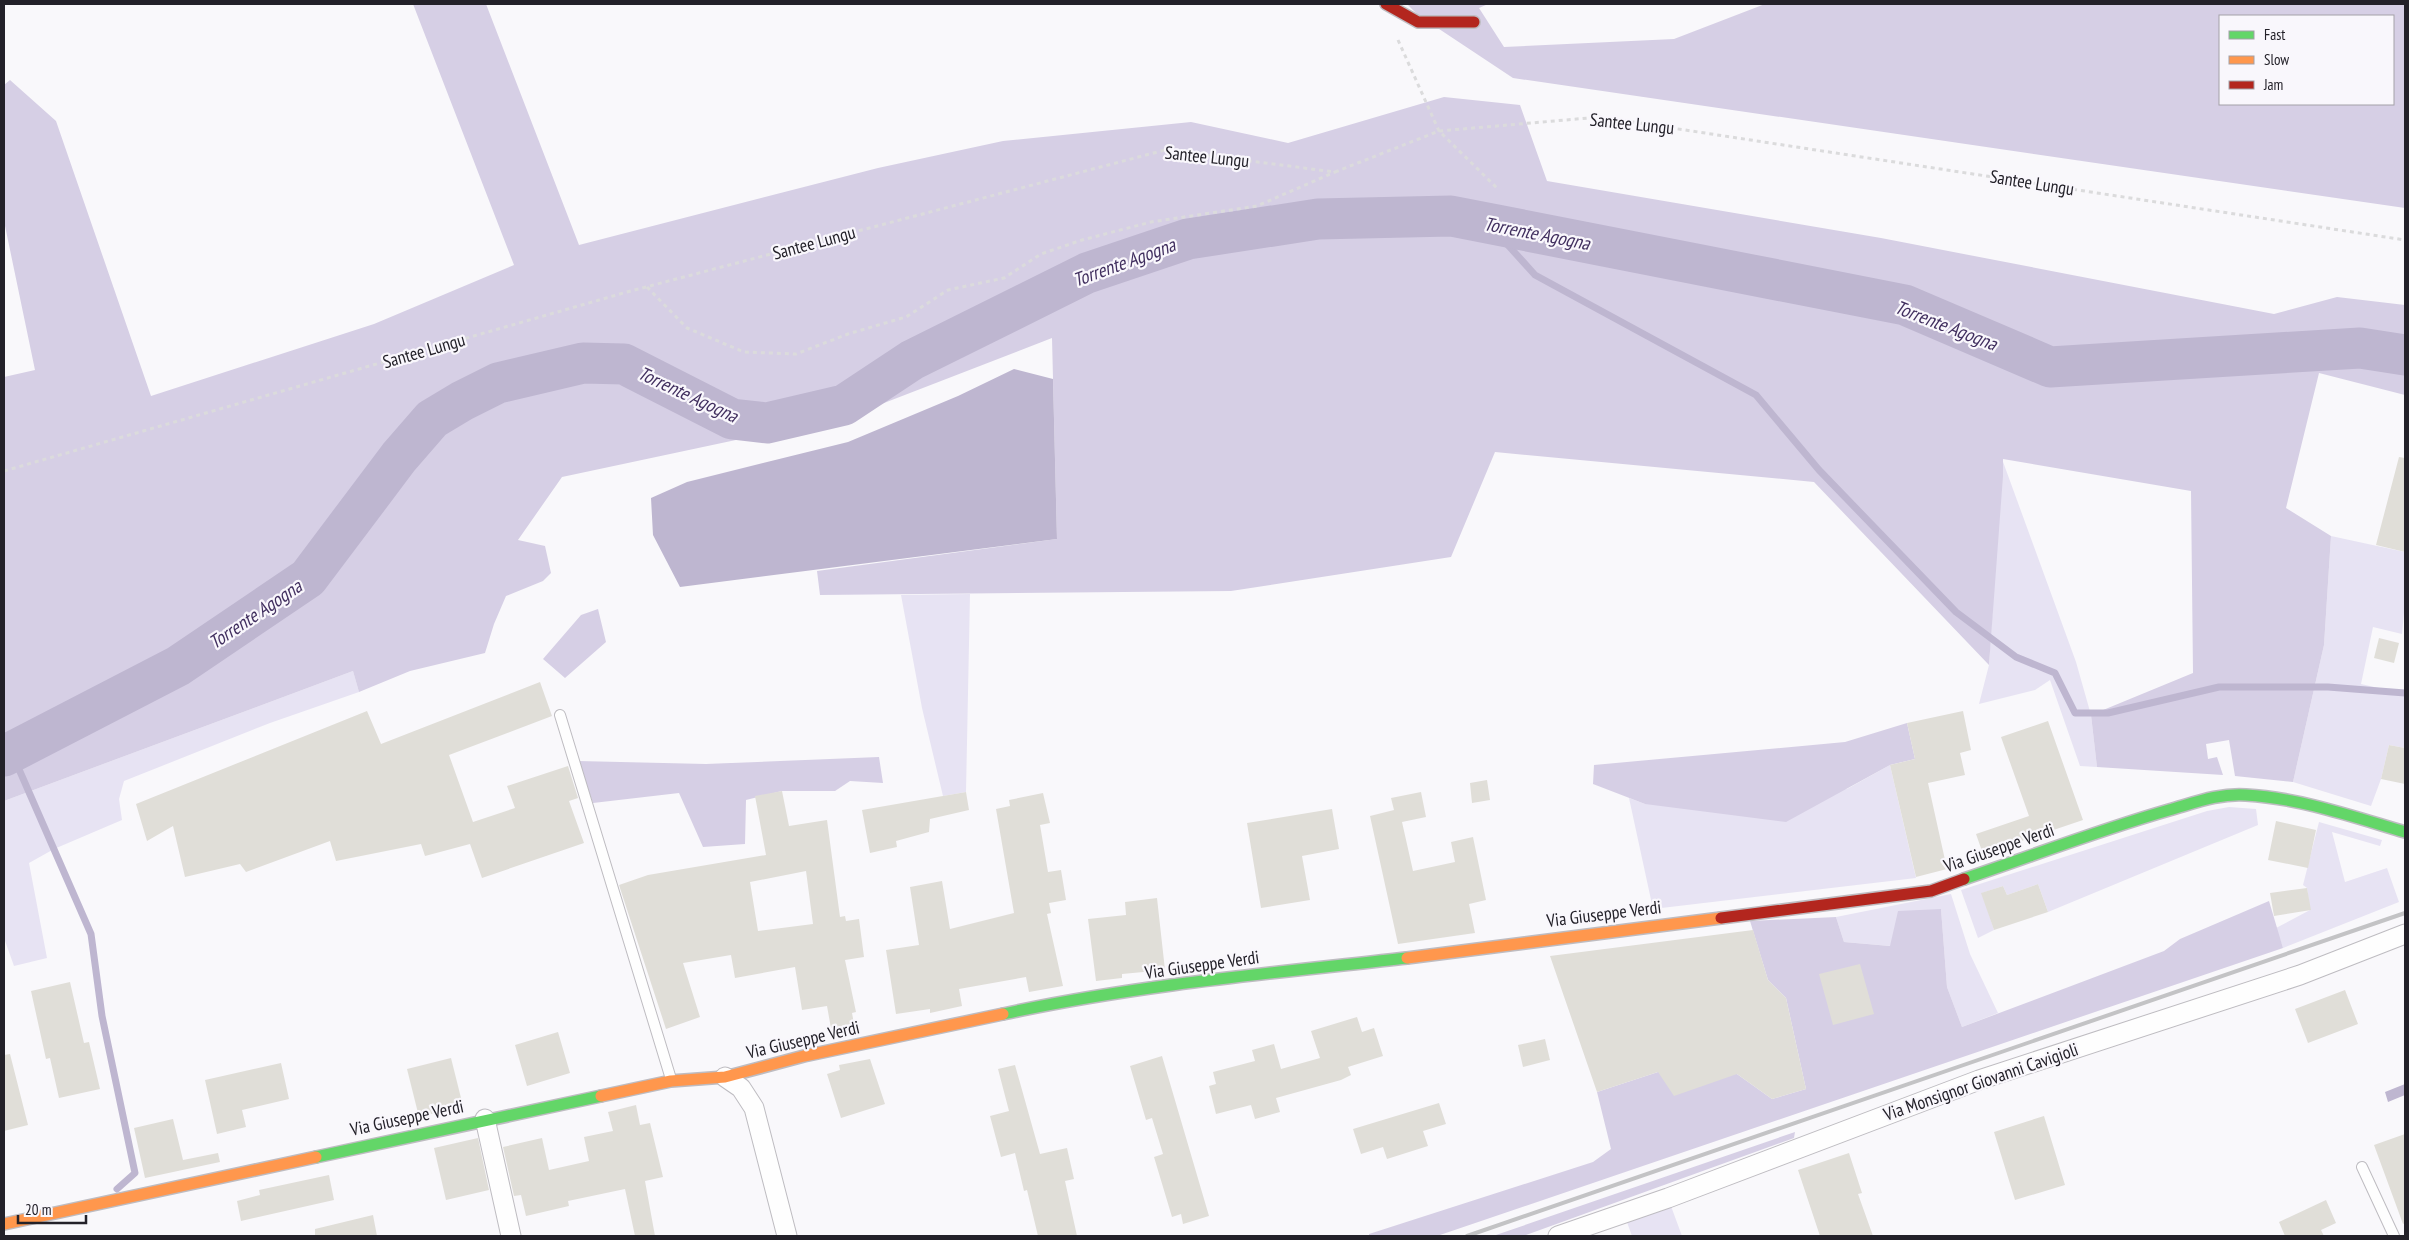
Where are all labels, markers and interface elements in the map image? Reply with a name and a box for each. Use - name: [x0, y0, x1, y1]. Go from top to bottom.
- legend: [2219, 15, 2394, 105]
- text: Fast: [2264, 25, 2285, 44]
- text: Slow: [2264, 50, 2289, 69]
- text: Jam: [2263, 75, 2283, 94]
- street label: Santee Lungu: [1589, 108, 1675, 139]
- street label: Santee Lungu: [1164, 141, 1250, 172]
- street label: Santee Lungu: [1988, 165, 2076, 200]
- water label: Torrente Agogna: [1482, 211, 1593, 255]
- street label: Santee Lungu: [770, 220, 858, 265]
- water label: Torrente Agogna: [1070, 232, 1180, 292]
- water label: Torrente Agogna: [1892, 295, 2002, 356]
- street label: Santee Lungu: [380, 328, 468, 373]
- water label: Torrente Agogna: [634, 360, 743, 428]
- water label: Torrente Agogna: [204, 573, 307, 654]
- street label: Via Giuseppe Verdi: [1940, 818, 2057, 878]
- street label: Via Giuseppe Verdi: [1544, 895, 1663, 932]
- street label: Via Giuseppe Verdi: [1142, 945, 1261, 984]
- street label: Via Giuseppe Verdi: [743, 1015, 862, 1064]
- street label: Via Monsignor Giovanni Cavigioli: [1880, 1037, 2081, 1126]
- street label: Via Giuseppe Verdi: [347, 1094, 466, 1141]
- scale bar: [18, 1192, 85, 1224]
- text: 20 m: [25, 1200, 51, 1219]

